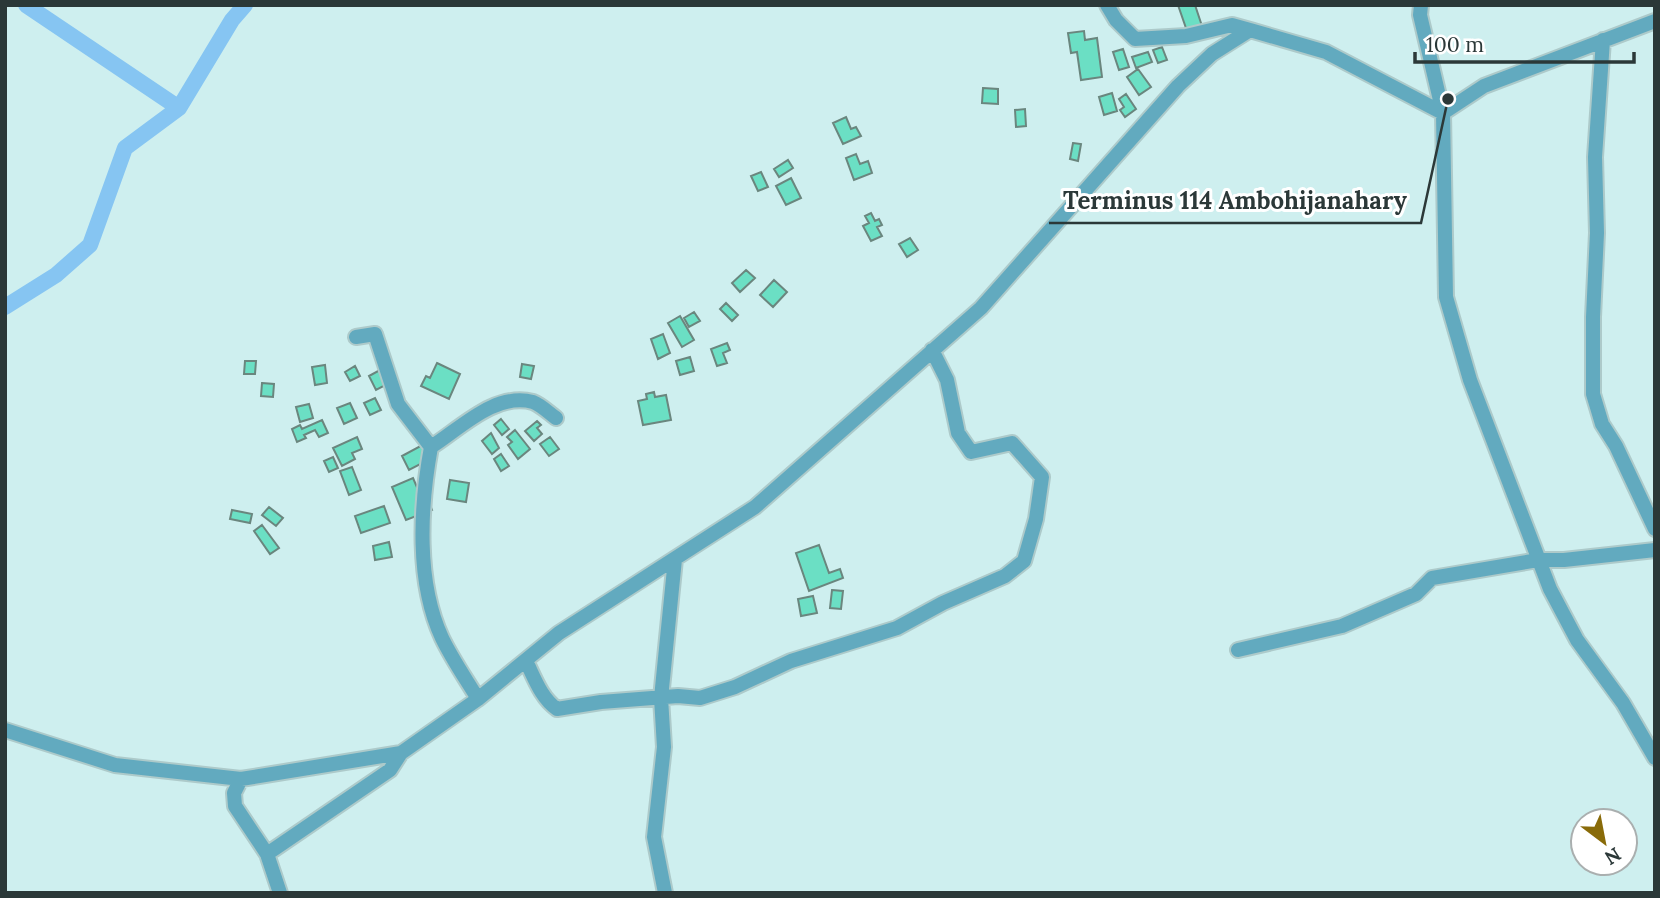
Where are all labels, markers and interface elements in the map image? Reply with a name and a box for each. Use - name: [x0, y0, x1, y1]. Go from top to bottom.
- scale bar: [1415, 21, 1634, 65]
- text: 100 m: [1426, 31, 1484, 58]
- callout: Terminus 114 Ambohijanahary: [1049, 178, 1421, 223]
- text: Terminus 114 Ambohijanahary: [1063, 185, 1408, 216]
- north arrow: [1569, 807, 1639, 877]
- text: N: [1600, 842, 1626, 871]

